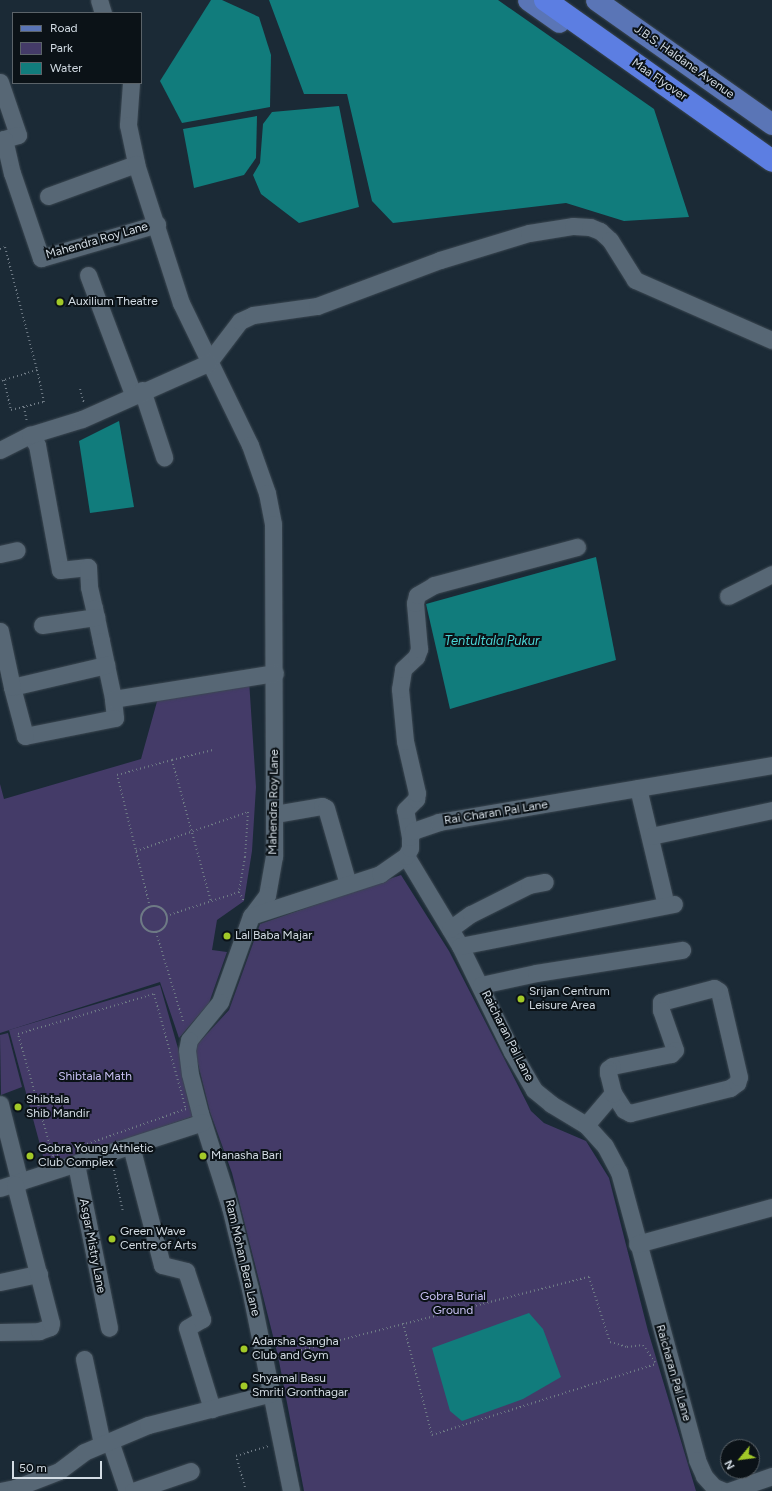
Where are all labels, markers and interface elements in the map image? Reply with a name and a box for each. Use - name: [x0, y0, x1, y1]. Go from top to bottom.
- legend: [12, 12, 142, 84]
- text: Road: [50, 21, 78, 35]
- street label: J.B.S. Haldane Avenue: [631, 22, 737, 102]
- text: Park: [50, 41, 73, 55]
- street label: Maa Flyover: [629, 56, 689, 104]
- text: Water: [50, 61, 82, 75]
- street label: Mahendra Roy Lane: [44, 220, 150, 262]
- place label: Auxilium Theatre: [68, 295, 158, 309]
- marker: Auxilium Theatre: [55, 297, 65, 307]
- water label: Tentultala Pukur: [445, 633, 539, 649]
- street label: Mahendra Roy Lane: [266, 749, 282, 855]
- street label: Rai Charan Pal Lane: [443, 798, 549, 828]
- place label: Lal Baba Majar: [235, 929, 312, 943]
- marker: Lal Baba Majar: [222, 931, 232, 941]
- place label: Srijan Centrum Leisure Area: [529, 985, 610, 1013]
- street label: Raicharan Pal Lane: [478, 988, 536, 1084]
- marker: Srijan Centrum Leisure Area: [516, 994, 526, 1004]
- park label: Shibtala Math: [58, 1070, 132, 1084]
- place label: Shibtala Shib Mandir: [26, 1093, 90, 1121]
- marker: Shibtala Shib Mandir: [13, 1102, 23, 1112]
- place label: Gobra Young Athletic Club Complex: [38, 1142, 153, 1170]
- place label: Manasha Bari: [211, 1149, 282, 1163]
- marker: Gobra Young Athletic Club Complex: [25, 1151, 35, 1161]
- marker: Manasha Bari: [198, 1151, 208, 1161]
- street label: Asgar Mistry Lane: [76, 1198, 108, 1294]
- street label: Ram Mohan Bera Lane: [222, 1198, 262, 1318]
- place label: Green Wave Centre of Arts: [120, 1225, 197, 1253]
- marker: Green Wave Centre of Arts: [107, 1234, 117, 1244]
- park label: Gobra Burial Ground: [420, 1290, 486, 1318]
- street label: Raicharan Pal Lane: [652, 1323, 694, 1423]
- place label: Adarsha Sangha Club and Gym: [252, 1335, 339, 1363]
- marker: Adarsha Sangha Club and Gym: [239, 1344, 249, 1354]
- place label: Shyamal Basu Smriti Gronthagar: [252, 1372, 348, 1400]
- marker: Shyamal Basu Smriti Gronthagar: [239, 1381, 249, 1391]
- north arrow: [720, 1439, 760, 1479]
- scale bar: [14, 1453, 104, 1479]
- text: N: [722, 1458, 738, 1471]
- text: 50 m: [19, 1461, 47, 1475]

